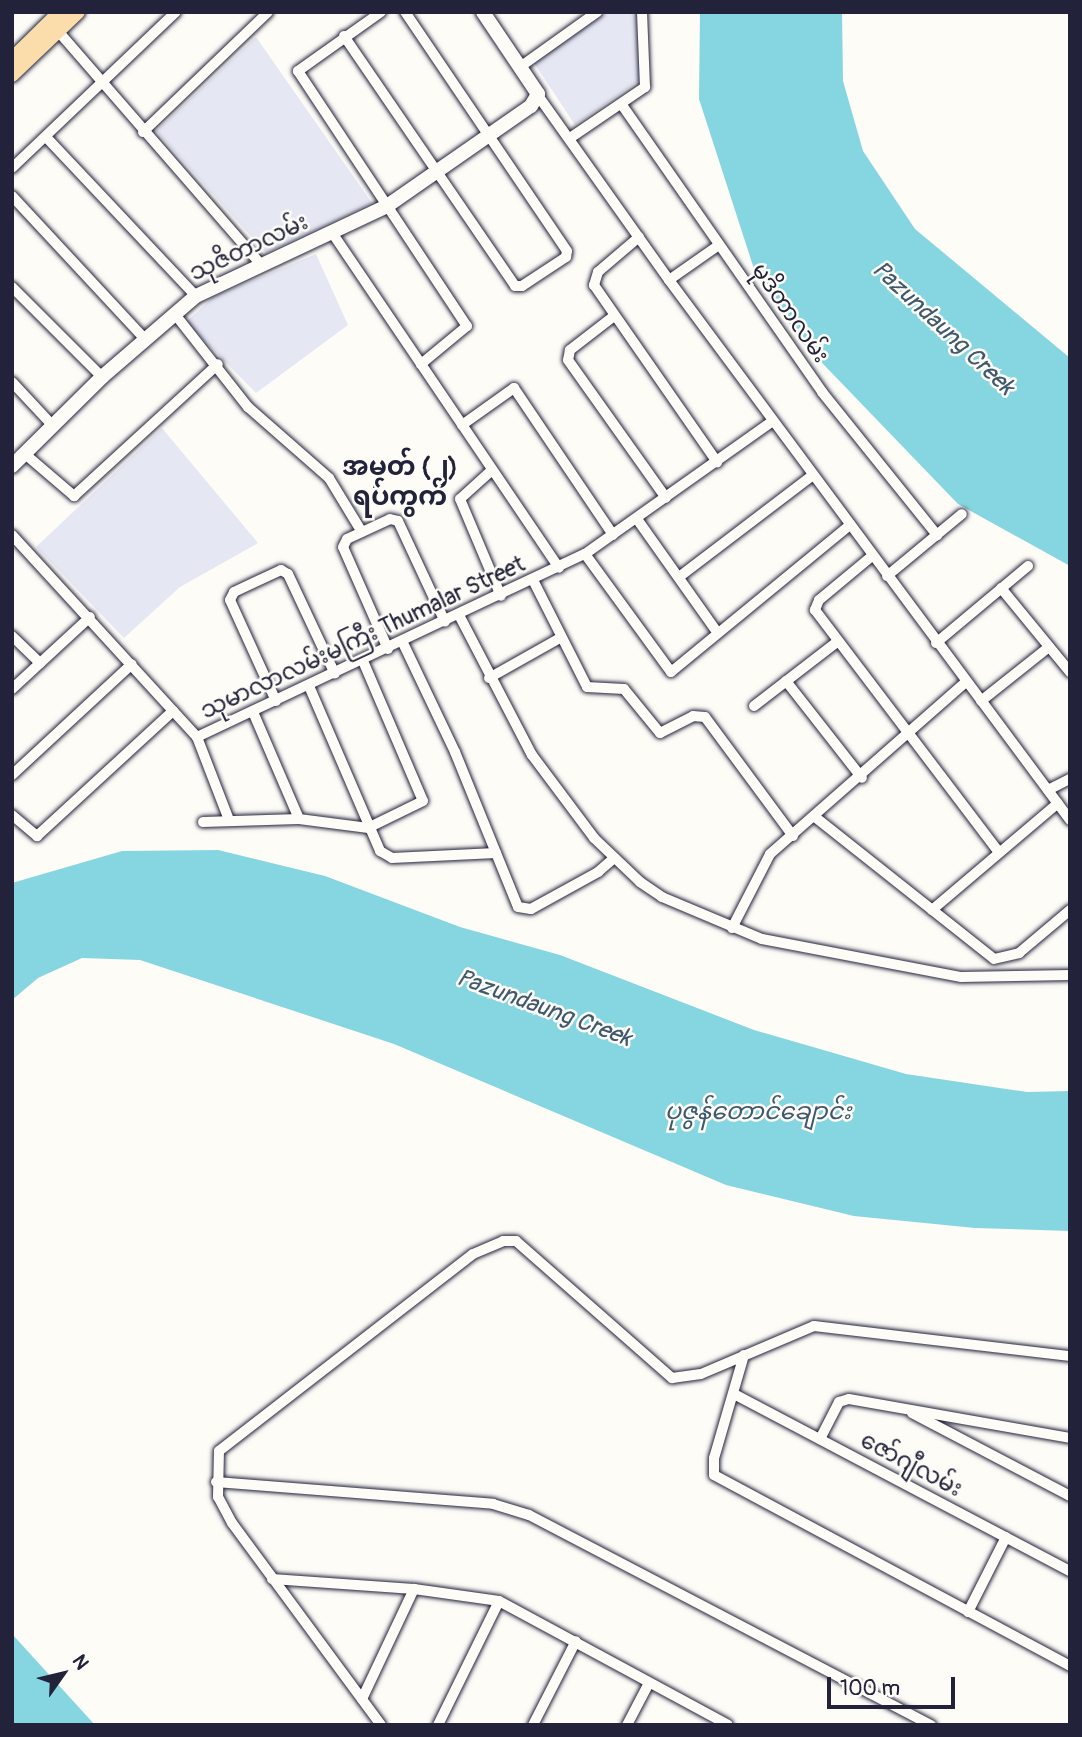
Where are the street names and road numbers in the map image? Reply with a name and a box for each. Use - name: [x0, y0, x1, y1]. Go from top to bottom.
- street label: သုဇိတာလမ်း: [185, 209, 313, 287]
- street label: မုဒိတာလမ်း: [745, 258, 835, 368]
- street label: သုမာလာလမ်းမကြီး Thumalar Street: [196, 551, 530, 725]
- street label: ဇော်ဂျီလမ်း: [855, 1427, 967, 1503]

